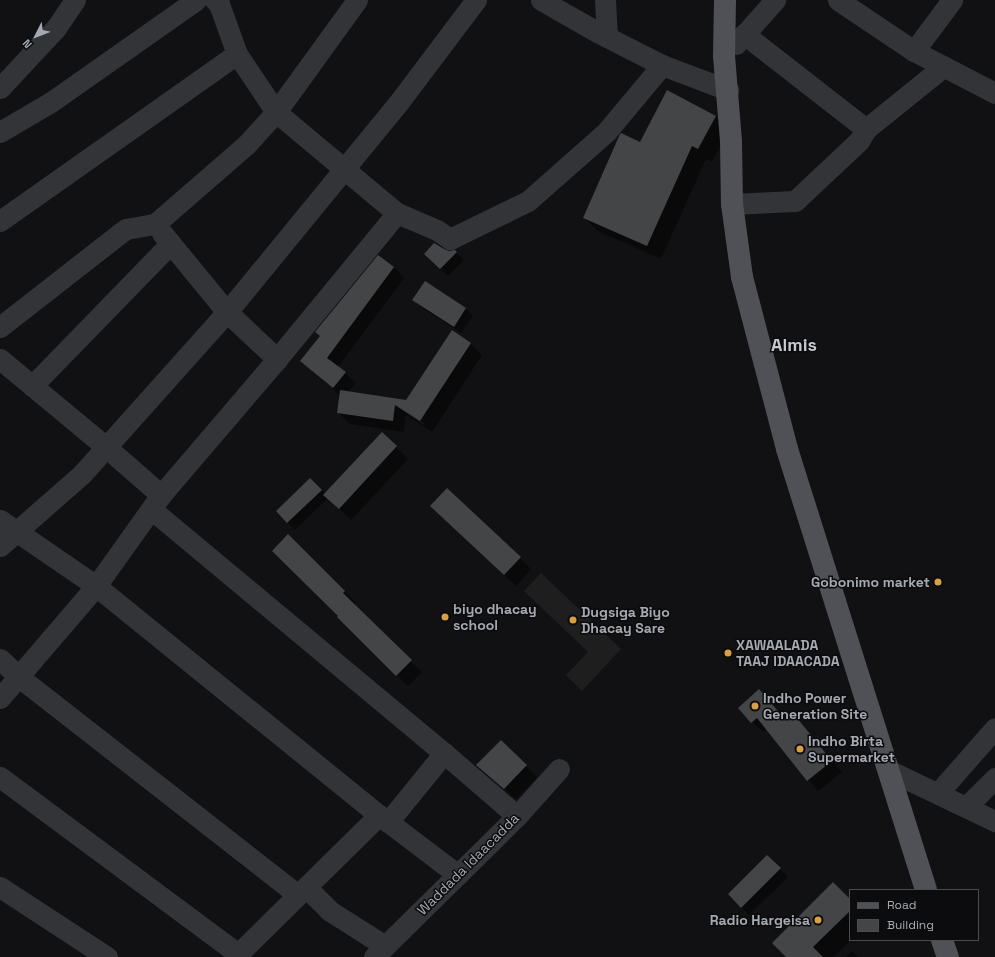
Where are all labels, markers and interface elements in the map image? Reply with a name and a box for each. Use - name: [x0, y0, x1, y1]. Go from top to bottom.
- north arrow: [16, 16, 56, 56]
- text: N: [19, 37, 35, 51]
- district label: Almis: [771, 334, 817, 356]
- place label: Gobonimo market: [811, 574, 930, 590]
- marker: Gobonimo market: [933, 577, 943, 587]
- place label: biyo dhacay school: [453, 601, 537, 634]
- place label: Dugsiga Biyo Dhacay Sare: [581, 604, 670, 636]
- marker: biyo dhacay school: [440, 612, 450, 622]
- marker: Dugsiga Biyo Dhacay Sare: [568, 615, 578, 625]
- place label: XAWAALADA TAAJ IDAACADA: [736, 637, 840, 670]
- marker: XAWAALADA TAAJ IDAACADA: [723, 648, 733, 658]
- place label: Indho Power Generation Site: [763, 690, 867, 722]
- marker: Indho Power Generation Site: [750, 701, 760, 711]
- place label: Indho Birta Supermarket: [808, 733, 895, 766]
- marker: Indho Birta Supermarket: [795, 744, 805, 754]
- street label: Waddada Idaacadda: [414, 810, 522, 918]
- legend: [849, 889, 979, 941]
- text: Road: [887, 897, 916, 913]
- place label: Radio Hargeisa: [710, 912, 810, 928]
- marker: Radio Hargeisa: [813, 915, 823, 925]
- text: Building: [887, 917, 934, 933]

